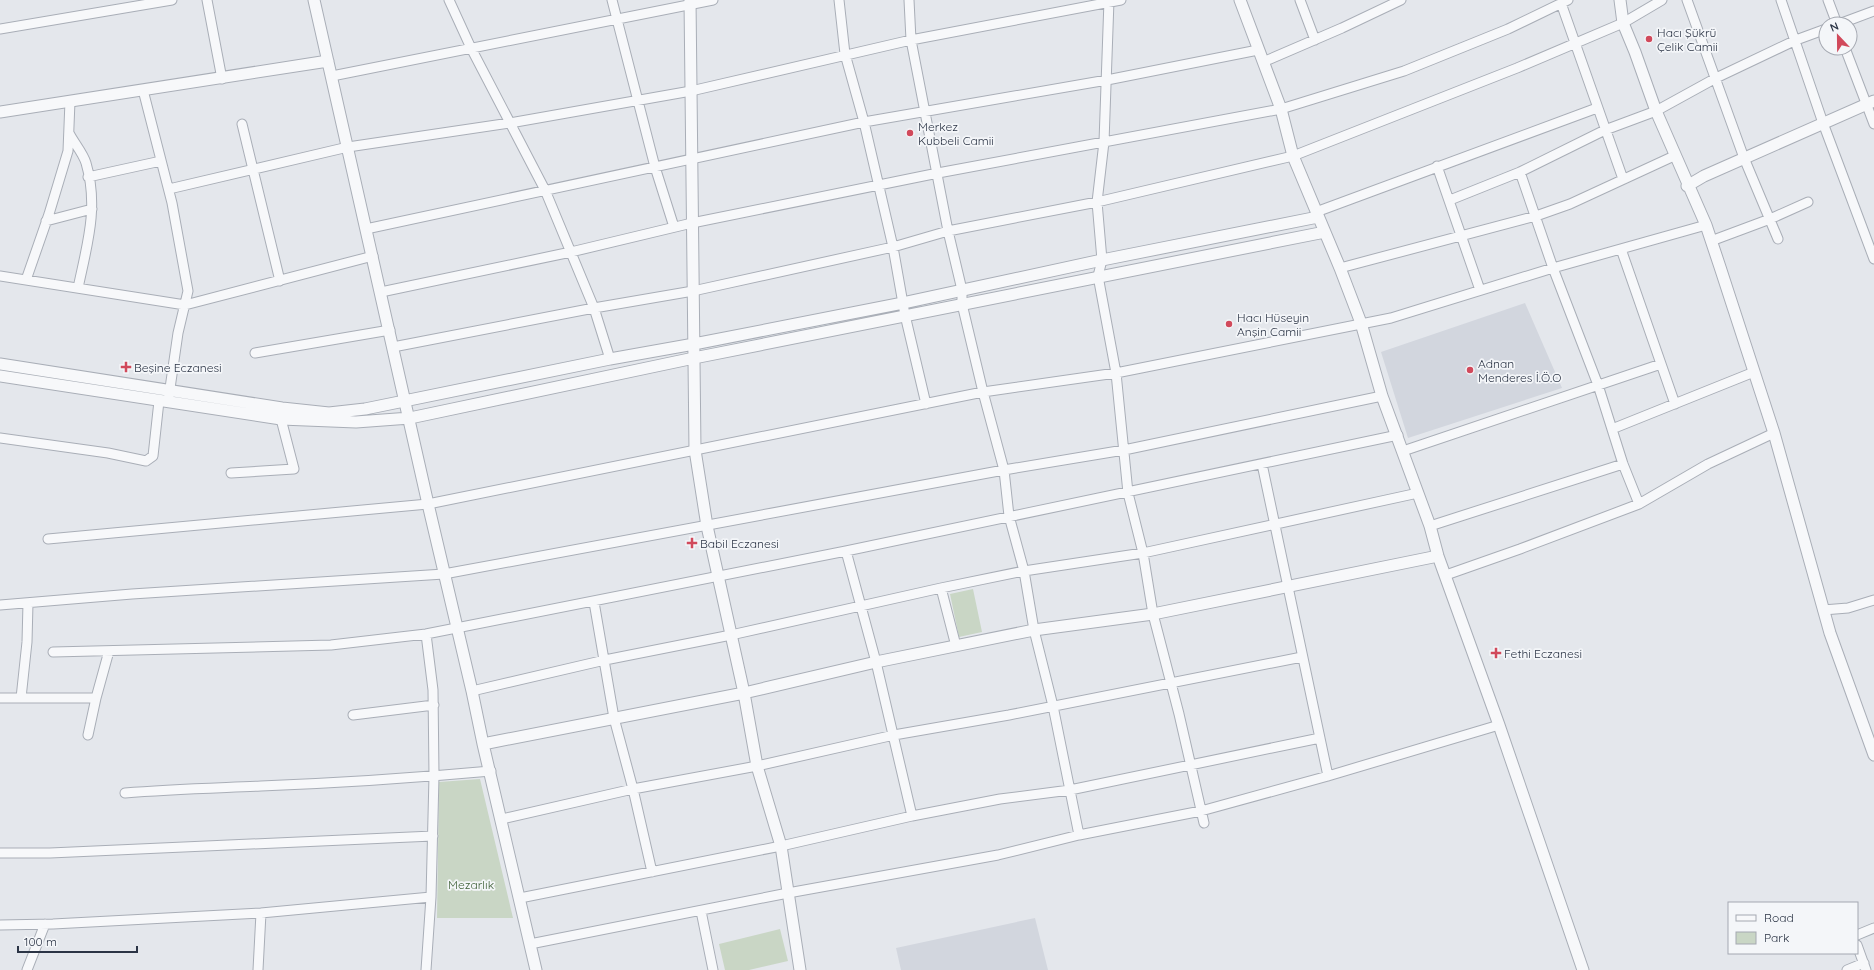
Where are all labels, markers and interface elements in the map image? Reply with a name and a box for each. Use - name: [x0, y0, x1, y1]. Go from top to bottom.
- north arrow: [1818, 16, 1858, 56]
- text: N: [1828, 19, 1841, 35]
- place label: Hacı Şükrü Çelik Camii: [1657, 25, 1718, 54]
- marker: Hacı Şükrü Çelik Camii: [1644, 34, 1654, 44]
- place label: Merkez Kubbeli Camii: [918, 119, 994, 148]
- marker: Merkez Kubbeli Camii: [905, 128, 915, 138]
- place label: Hacı Hüseyin Anşin Camii: [1237, 310, 1309, 339]
- marker: Hacı Hüseyin Anşin Camii: [1224, 319, 1234, 329]
- place label: Adnan Menderes İ.Ö.O: [1478, 356, 1561, 385]
- place label: Beşine Eczanesi: [134, 360, 222, 375]
- marker: Beşine Eczanesi: [121, 362, 131, 372]
- marker: Adnan Menderes İ.Ö.O: [1465, 365, 1475, 375]
- place label: Babil Eczanesi: [700, 536, 779, 551]
- marker: Babil Eczanesi: [687, 538, 697, 548]
- place label: Fethi Eczanesi: [1504, 646, 1582, 661]
- marker: Fethi Eczanesi: [1491, 648, 1501, 658]
- park label: Mezarlık: [448, 877, 494, 892]
- legend: [1728, 902, 1858, 954]
- text: Road: [1764, 910, 1794, 925]
- scale bar: [18, 928, 137, 954]
- text: Park: [1764, 930, 1789, 945]
- text: 100 m: [24, 934, 57, 949]

